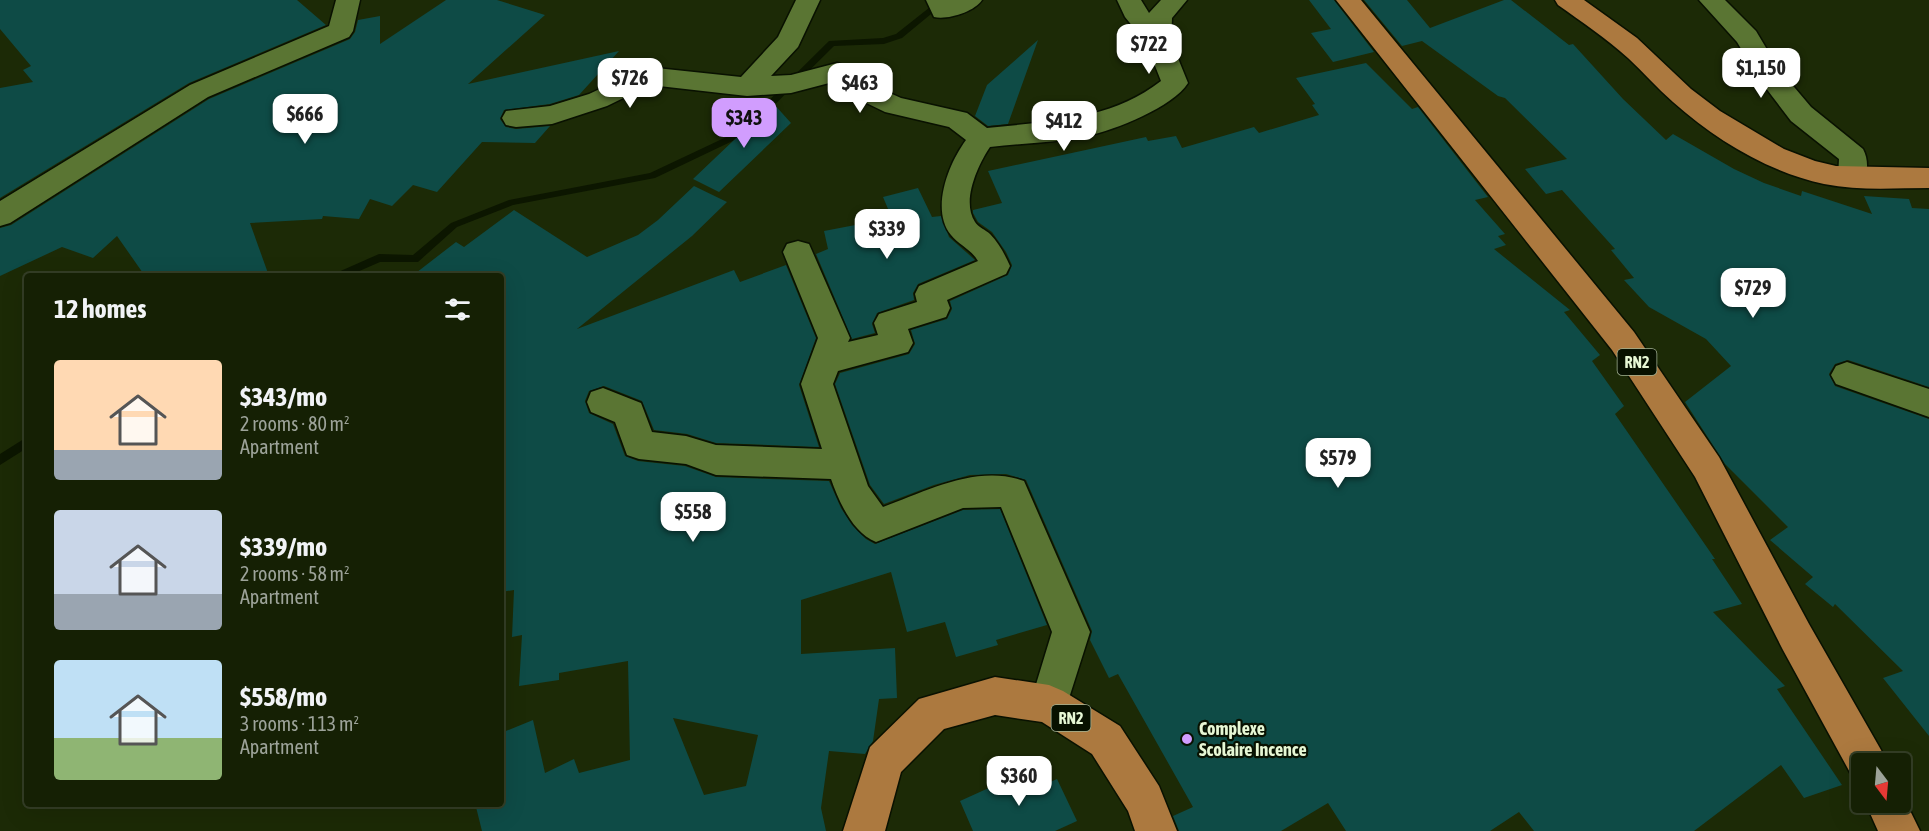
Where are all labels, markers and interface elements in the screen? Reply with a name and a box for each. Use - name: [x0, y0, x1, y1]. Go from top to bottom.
- pin: $722: [1113, 24, 1185, 75]
- text: $722: [1131, 32, 1167, 55]
- pin: $1,150: [1712, 48, 1810, 99]
- text: $1,150: [1736, 56, 1786, 79]
- pin: $726: [594, 58, 666, 109]
- pin: $463: [824, 63, 896, 114]
- text: $726: [612, 66, 648, 89]
- text: $463: [842, 71, 878, 94]
- pin: $666: [269, 94, 341, 145]
- pin: $343: [708, 98, 780, 149]
- pin: $412: [1028, 101, 1100, 152]
- text: $666: [287, 102, 323, 125]
- text: $343: [726, 106, 762, 129]
- text: $412: [1046, 109, 1082, 132]
- pin: $339: [851, 209, 923, 260]
- text: $339: [869, 217, 905, 240]
- pin: $729: [1717, 268, 1789, 319]
- text: $729: [1735, 276, 1771, 299]
- icon: filters: [441, 293, 474, 326]
- text: 12 homes: [54, 294, 147, 324]
- road number: RN2: [1618, 349, 1656, 375]
- text: $343/mo: [240, 382, 327, 412]
- icon: home: [102, 384, 174, 456]
- text: 2 rooms · 80 m²: [240, 412, 350, 435]
- text: Apartment: [240, 435, 319, 458]
- pin: $579: [1302, 438, 1374, 489]
- text: $579: [1320, 446, 1356, 469]
- pin: $558: [657, 492, 729, 543]
- text: $558: [675, 500, 711, 523]
- text: $339/mo: [240, 532, 327, 562]
- icon: home: [102, 534, 174, 606]
- text: 2 rooms · 58 m²: [240, 562, 350, 585]
- text: Apartment: [240, 585, 319, 608]
- text: $558/mo: [240, 682, 327, 712]
- icon: home: [102, 684, 174, 756]
- road number: RN2: [1052, 705, 1090, 731]
- text: 3 rooms · 113 m²: [240, 712, 359, 735]
- place label: Complexe Scolaire Incence: [1199, 718, 1307, 760]
- marker: Complexe Scolaire Incence: [1180, 732, 1194, 746]
- text: Apartment: [240, 735, 319, 758]
- north arrow: [1851, 753, 1911, 813]
- map controls: [1851, 753, 1911, 813]
- pin: $360: [983, 756, 1055, 807]
- text: $360: [1001, 764, 1037, 787]

